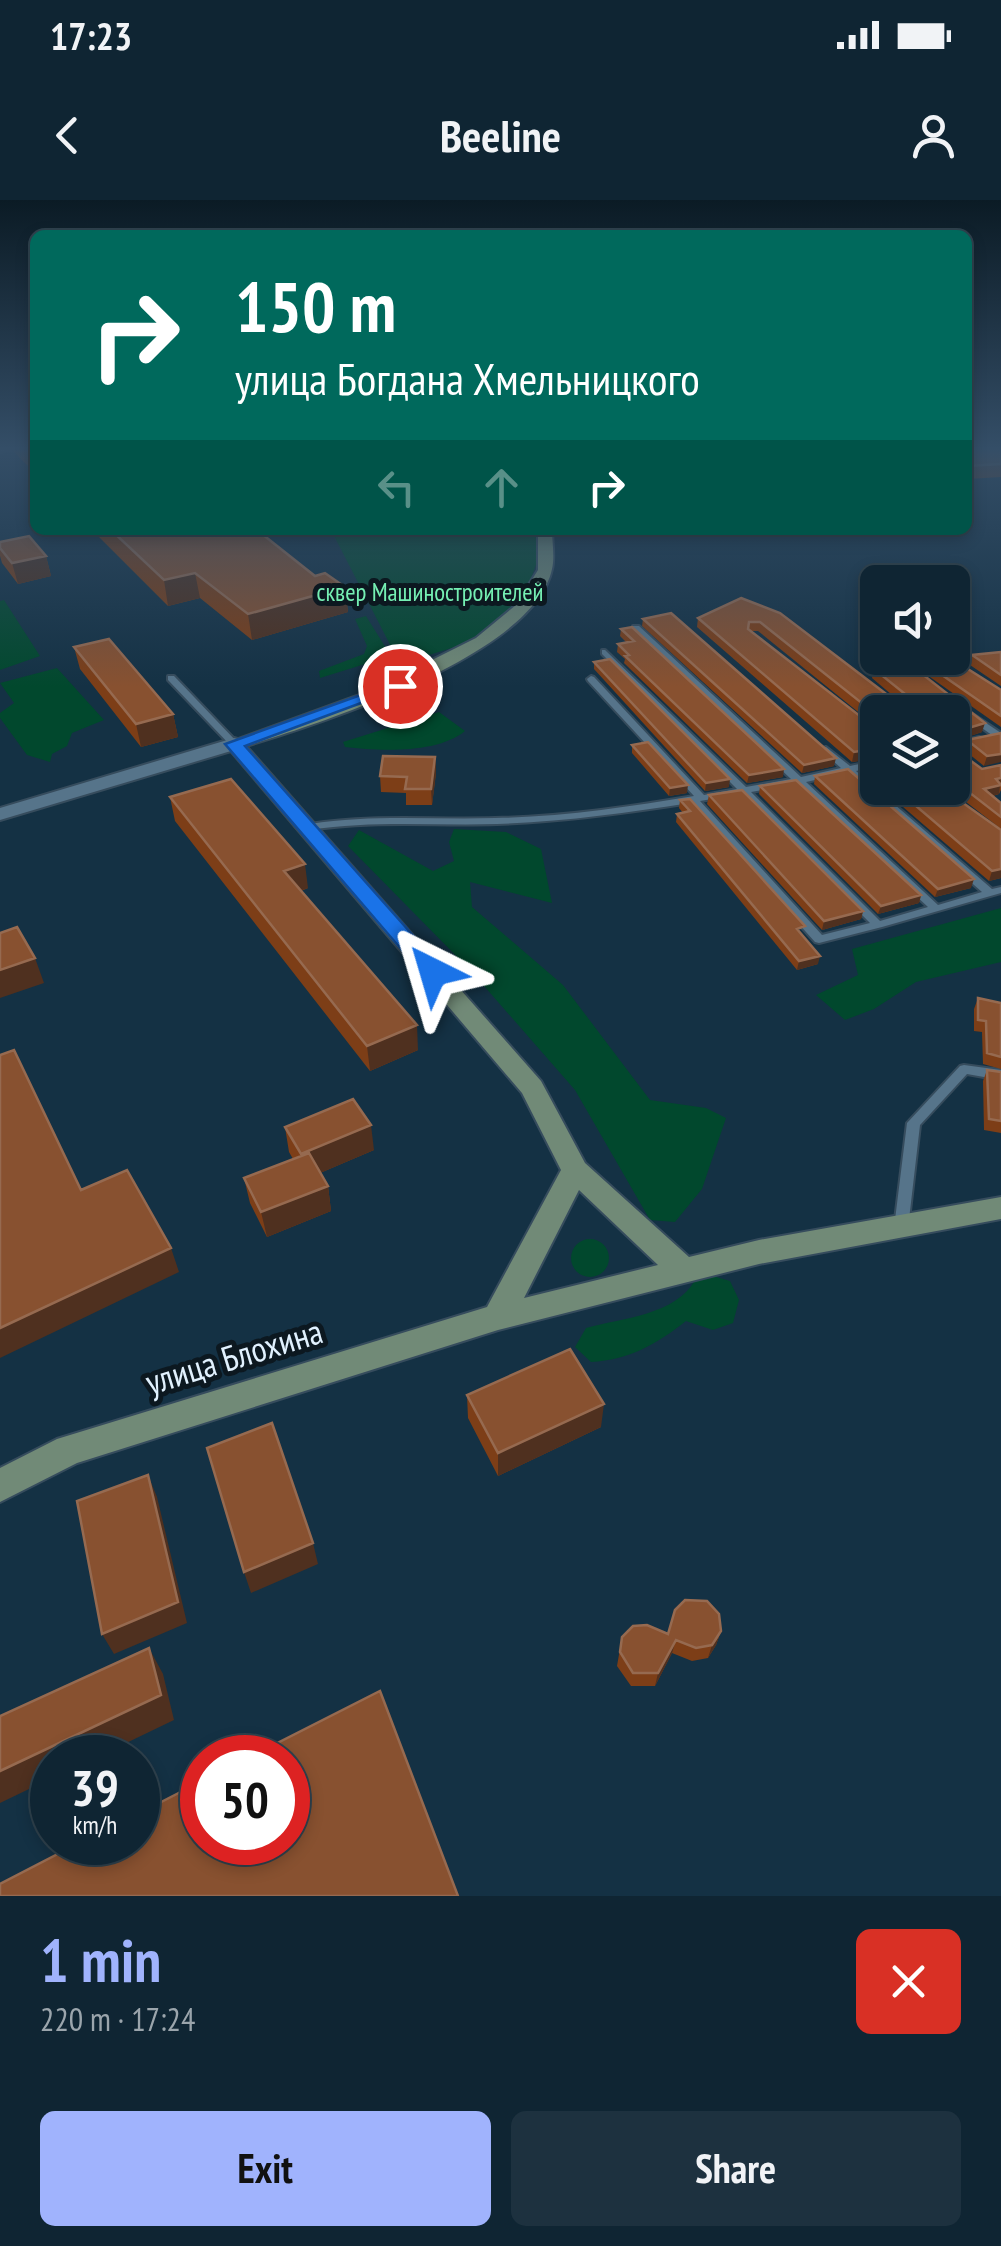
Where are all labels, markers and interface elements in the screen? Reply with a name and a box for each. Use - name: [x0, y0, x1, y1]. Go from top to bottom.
- text: 17:23: [50, 11, 132, 60]
- text: Beeline: [440, 106, 561, 164]
- icon: back: [40, 108, 95, 163]
- icon: person: [906, 108, 961, 163]
- text: 150 m: [235, 261, 396, 351]
- icon: right: [70, 270, 200, 400]
- text: улица Богдана Хмельницкого: [235, 349, 700, 407]
- icon: left: [369, 460, 424, 515]
- icon: ahead: [474, 460, 529, 515]
- icon: right: [579, 460, 634, 515]
- map controls: [860, 565, 970, 805]
- button: sound: [860, 565, 970, 675]
- park label: сквер Машиностроителей: [317, 576, 543, 608]
- pin: [358, 644, 443, 729]
- icon: arrive: [373, 659, 428, 714]
- button: layers: [860, 695, 970, 805]
- position arrow: [381, 920, 485, 1024]
- street label: улица Блохина: [140, 1307, 328, 1405]
- speed limit sign: 50: [180, 1735, 310, 1865]
- text: 39: [71, 1755, 119, 1820]
- text: km/h: [73, 1809, 117, 1841]
- text: 1 min: [40, 1921, 161, 1999]
- button: close: [856, 1929, 961, 2034]
- text: 220 m · 17:24: [40, 1998, 195, 2040]
- button: Exit: [40, 2111, 491, 2226]
- button: Share: [511, 2111, 961, 2226]

